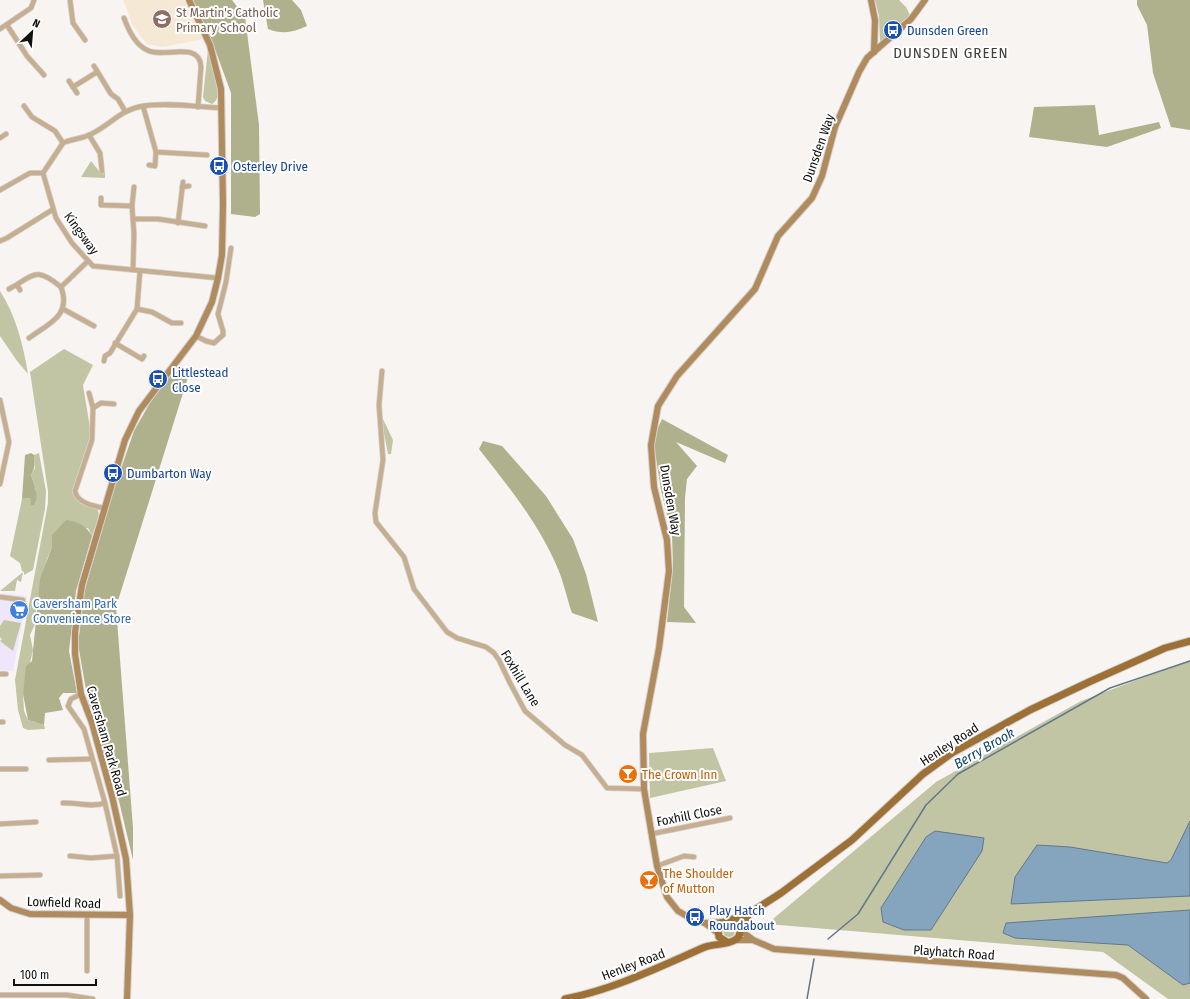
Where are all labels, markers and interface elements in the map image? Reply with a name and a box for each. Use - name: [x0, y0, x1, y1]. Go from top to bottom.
- place label: St Martin's Catholic Primary School: [176, 5, 279, 35]
- school or university icon: St Martin's Catholic Primary School: [151, 8, 173, 30]
- north arrow: [12, 12, 52, 52]
- text: N: [30, 16, 42, 31]
- bus stop icon: Dunsden Green: [882, 19, 904, 41]
- place label: Dunsden Green: [907, 23, 988, 38]
- district label: DUNSDEN GREEN: [893, 44, 1009, 62]
- street label: Dunsden Way: [800, 112, 837, 184]
- bus stop icon: Osterley Drive: [208, 155, 230, 177]
- place label: Osterley Drive: [233, 159, 308, 174]
- street label: Kingsway: [61, 209, 102, 258]
- place label: Littlestead Close: [172, 365, 228, 395]
- bus stop icon: Littlestead Close: [147, 368, 169, 390]
- bus stop icon: Dumbarton Way: [102, 462, 124, 484]
- street label: Dunsden Way: [657, 464, 684, 537]
- place label: Dumbarton Way: [127, 466, 211, 481]
- place label: Caversham Park Convenience Store: [33, 596, 131, 626]
- supermarket icon: Caversham Park Convenience Store: [8, 599, 30, 621]
- street label: Foxhill Lane: [498, 647, 543, 709]
- street label: Caversham Park Road: [84, 684, 129, 798]
- street label: Henley Road: [917, 720, 981, 769]
- water label: Berry Brook: [951, 724, 1018, 773]
- bar icon: The Crown Inn: [617, 763, 639, 785]
- place label: The Crown Inn: [642, 767, 717, 782]
- street label: Foxhill Close: [655, 802, 723, 829]
- place label: The Shoulder of Mutton: [663, 866, 734, 896]
- bar icon: The Shoulder of Mutton: [638, 869, 660, 891]
- street label: Lowfield Road: [27, 894, 101, 911]
- place label: Play Hatch Roundabout: [709, 903, 775, 933]
- bus stop icon: Play Hatch Roundabout: [684, 906, 706, 928]
- street label: Playhatch Road: [913, 942, 995, 963]
- street label: Henley Road: [599, 946, 667, 983]
- scale bar: [14, 961, 96, 987]
- text: 100 m: [20, 968, 49, 982]

